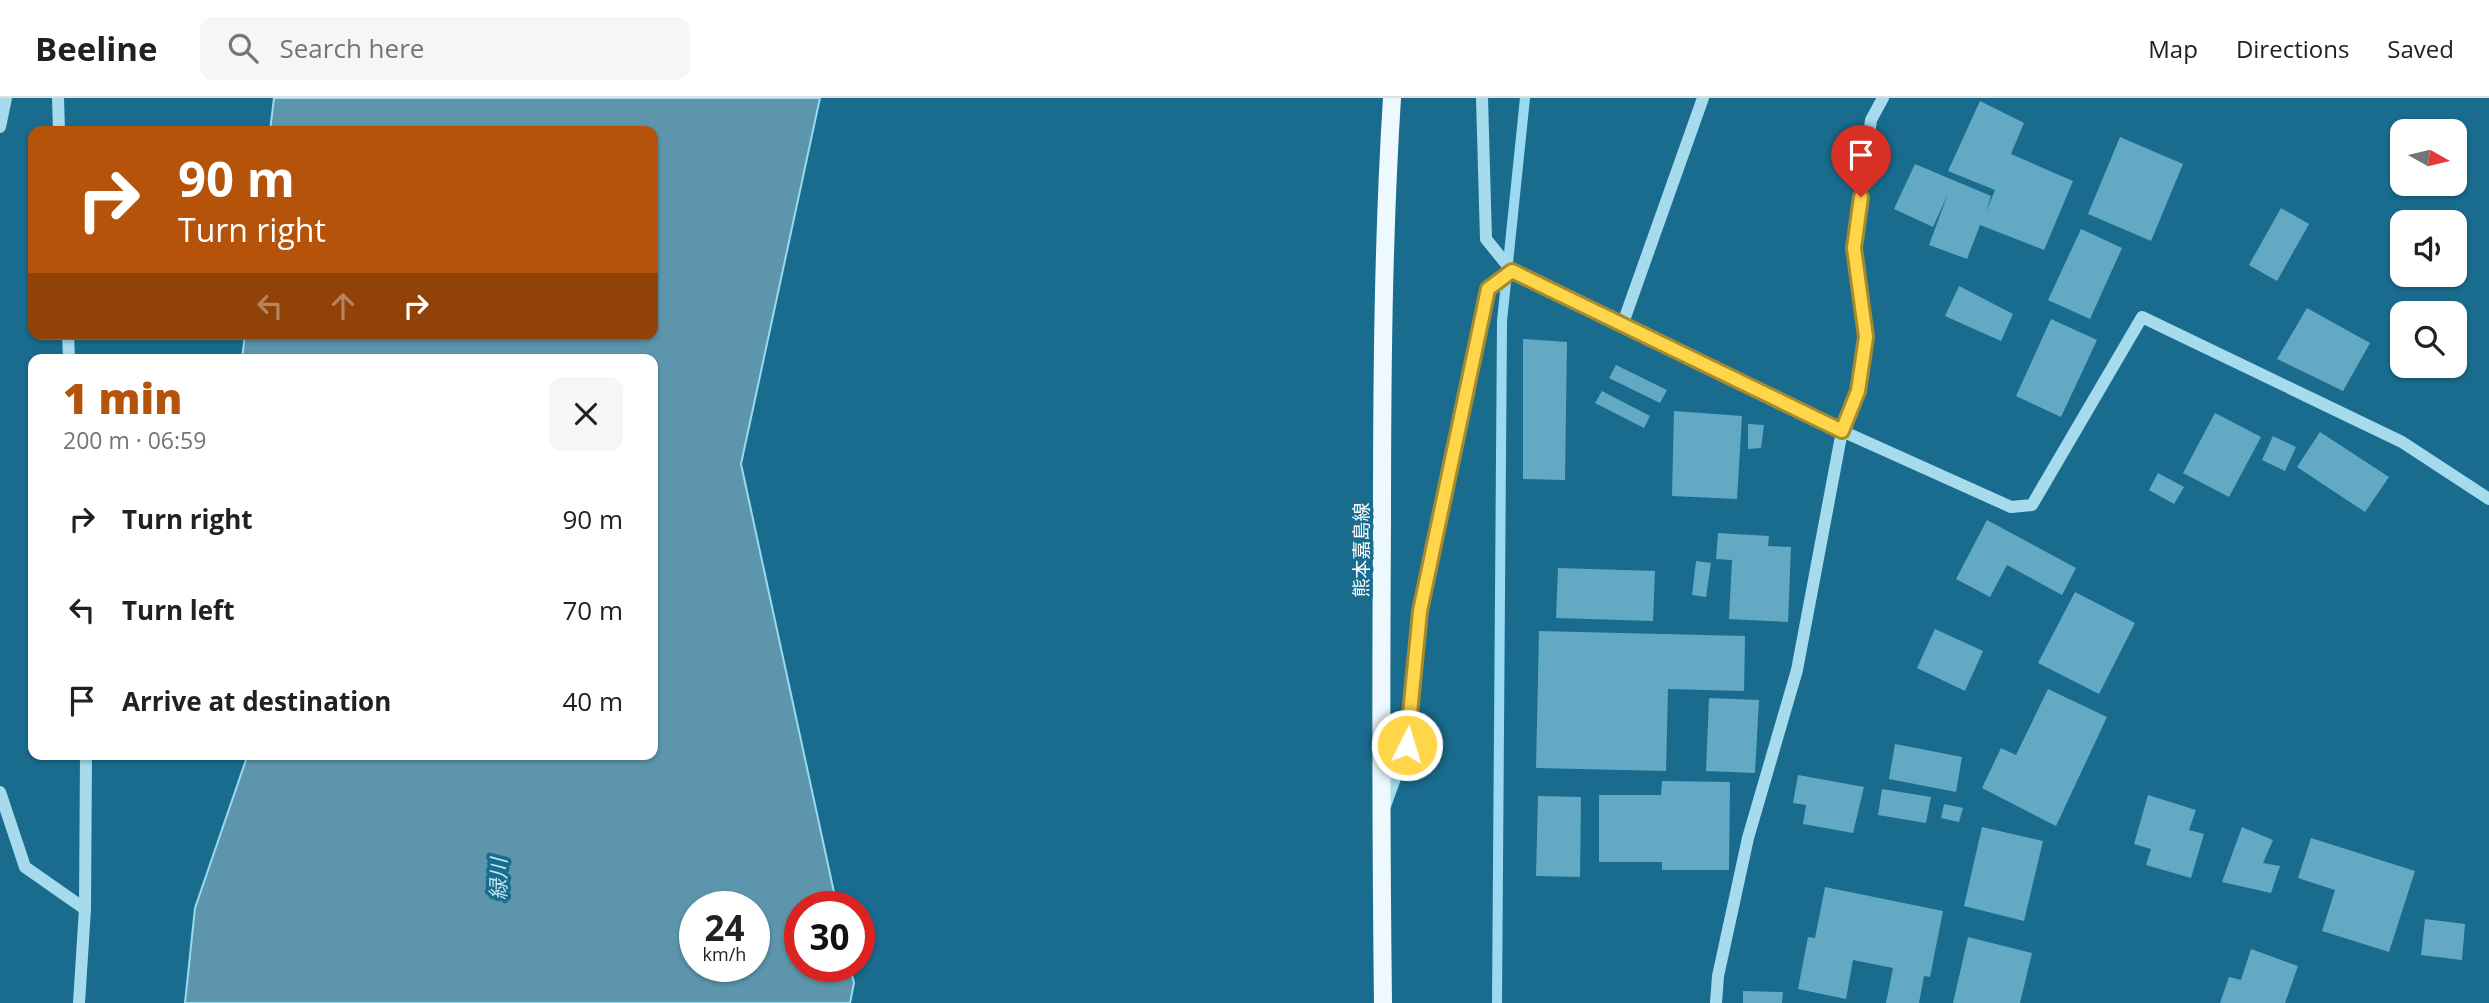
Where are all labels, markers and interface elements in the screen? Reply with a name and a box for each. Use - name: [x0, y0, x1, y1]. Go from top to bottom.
- search box: [200, 17, 690, 80]
- text: Beeline: [35, 26, 158, 71]
- icon: search: [224, 29, 262, 67]
- text: Search here: [280, 30, 424, 66]
- text: Map: [2148, 32, 2198, 65]
- text: Directions: [2236, 32, 2349, 65]
- text: Saved: [2387, 32, 2454, 65]
- north arrow: [2390, 119, 2468, 196]
- map controls: [2390, 119, 2467, 378]
- pin: [1831, 125, 1891, 197]
- icon: arrive: [1842, 136, 1880, 174]
- text: 90 m: [178, 145, 295, 211]
- icon: right: [63, 154, 154, 245]
- text: Turn right: [178, 208, 326, 251]
- button: sound: [2390, 210, 2467, 287]
- icon: left: [251, 287, 289, 325]
- icon: ahead: [324, 287, 362, 325]
- icon: right: [397, 287, 435, 325]
- button: search: [2390, 301, 2467, 378]
- text: 1 min: [63, 369, 182, 426]
- button: close: [549, 377, 623, 451]
- text: 200 m · 06:59: [63, 424, 206, 456]
- icon: right: [63, 500, 101, 538]
- text: Turn right: [122, 501, 253, 537]
- text: 90 m: [562, 501, 623, 537]
- street label: 熊本嘉島線: [1348, 502, 1374, 598]
- icon: left: [63, 591, 101, 629]
- text: Turn left: [122, 592, 234, 628]
- text: 70 m: [562, 592, 623, 628]
- icon: arrive: [63, 682, 101, 720]
- text: Arrive at destination: [122, 683, 391, 719]
- text: 40 m: [562, 683, 623, 719]
- position arrow: [1370, 708, 1444, 782]
- water label: 緑川: [484, 856, 512, 900]
- speed limit sign: 30: [784, 891, 875, 982]
- text: 24: [704, 904, 745, 951]
- text: km/h: [703, 942, 746, 966]

